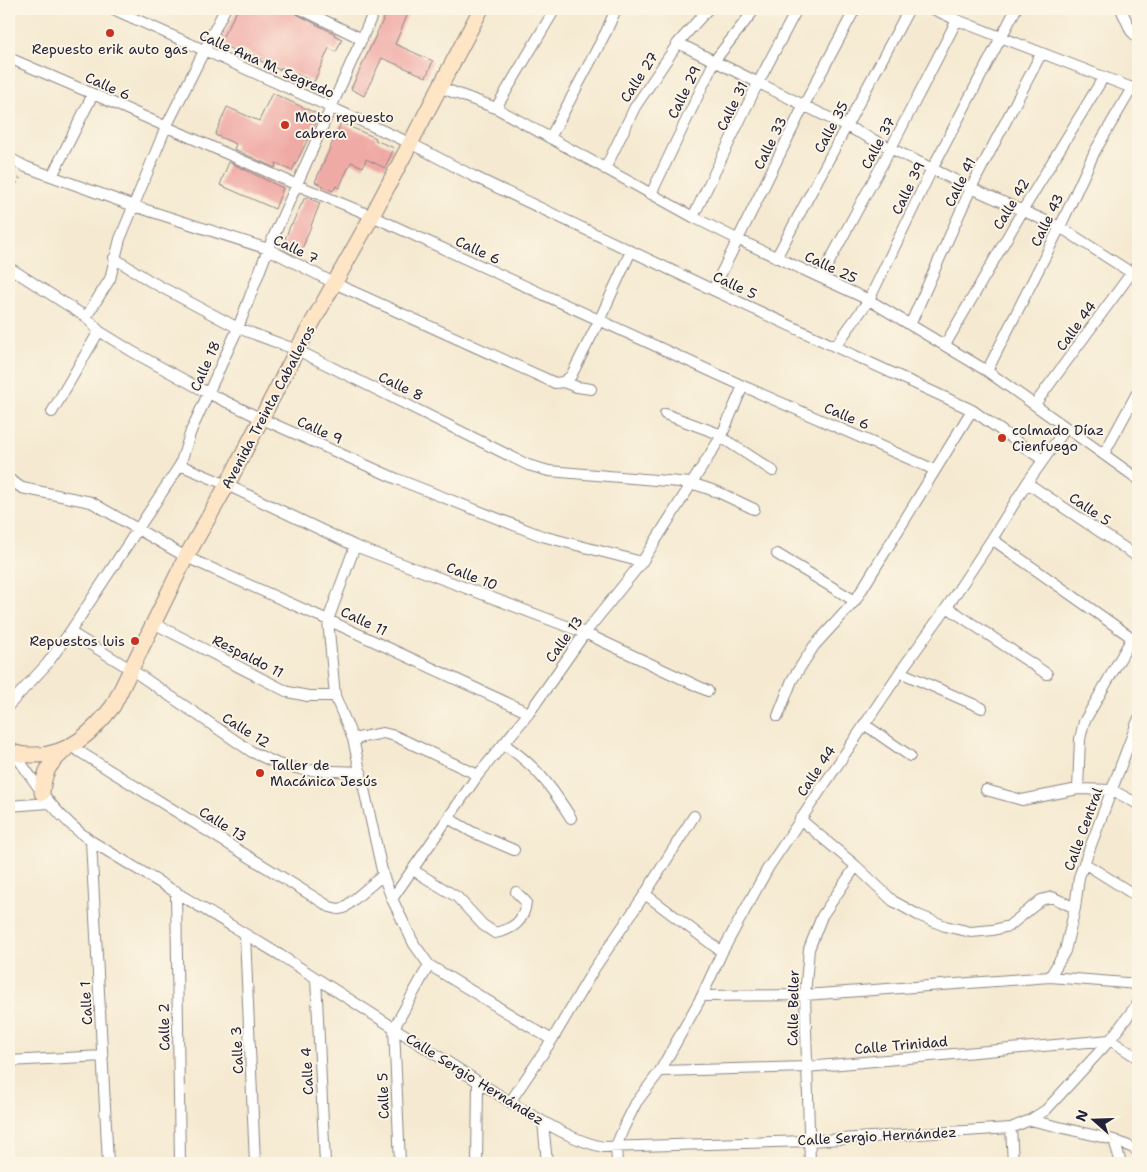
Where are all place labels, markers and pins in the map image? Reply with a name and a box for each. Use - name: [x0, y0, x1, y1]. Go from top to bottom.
- marker: Repuesto erik auto gas: [104, 27, 116, 39]
- place label: Repuesto erik auto gas: [32, 40, 188, 58]
- place label: Moto repuesto cabrera: [295, 108, 394, 142]
- marker: Moto repuesto cabrera: [279, 119, 291, 131]
- place label: colmado Díaz Cienfuego: [1012, 421, 1104, 455]
- marker: colmado Díaz Cienfuego: [996, 432, 1008, 444]
- place label: Repuestos luis: [29, 632, 125, 650]
- marker: Repuestos luis: [129, 635, 141, 647]
- place label: Taller de Macánica Jesús: [270, 756, 378, 790]
- marker: Taller de Macánica Jesús: [254, 767, 266, 779]

